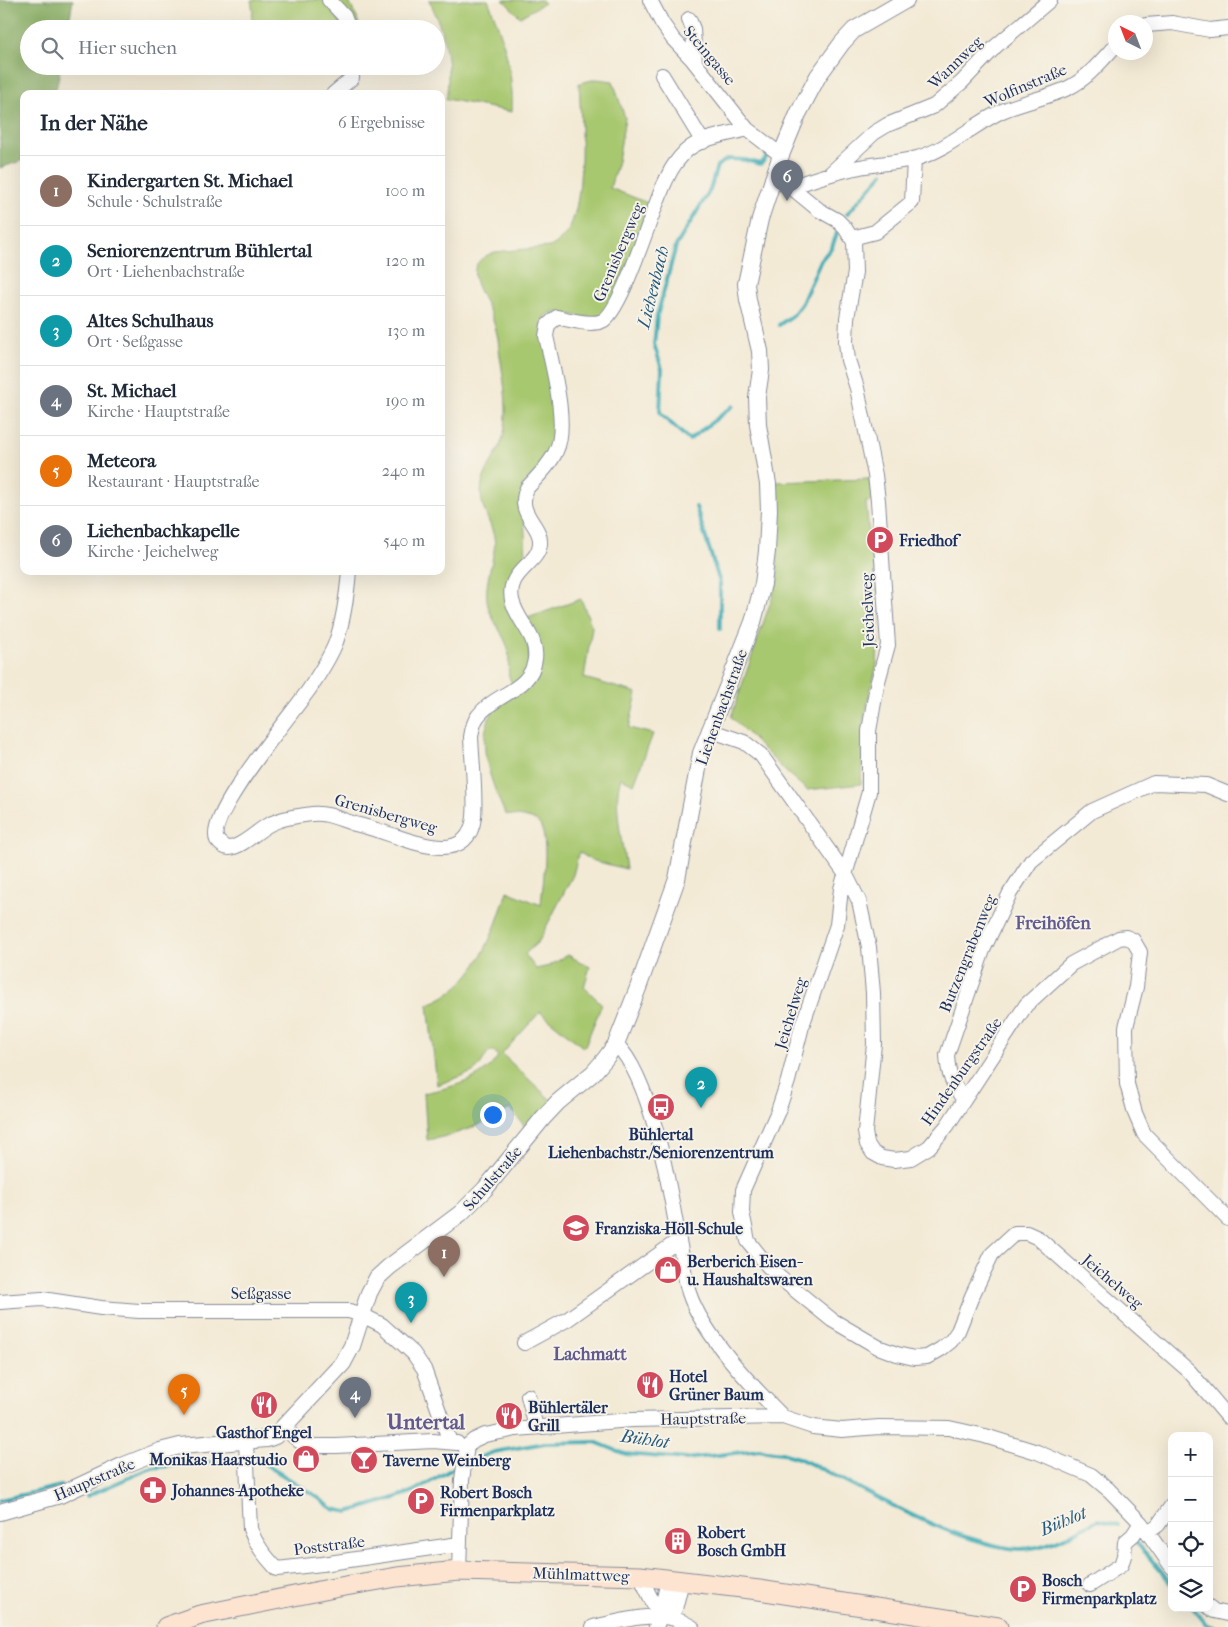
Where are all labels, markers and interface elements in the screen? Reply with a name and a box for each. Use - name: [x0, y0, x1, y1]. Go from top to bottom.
- north arrow: [1108, 15, 1153, 60]
- search box: [20, 20, 445, 75]
- street label: Steingasse: [679, 22, 740, 89]
- street label: Wannweg: [923, 31, 987, 94]
- icon: search: [38, 34, 66, 62]
- text: Hier suchen: [78, 37, 177, 59]
- street label: Wolfinstraße: [980, 60, 1069, 112]
- text: In der Nähe: [40, 111, 148, 135]
- text: 6 Ergebnisse: [338, 113, 425, 132]
- pin: 6: [771, 160, 803, 201]
- text: Kindergarten St. Michael: [87, 170, 293, 192]
- text: 1: [53, 181, 59, 200]
- text: 100 m: [385, 181, 425, 200]
- text: Schule · Schulstraße: [87, 192, 222, 211]
- street label: Grenisbergweg: [589, 199, 648, 305]
- text: Seniorenzentrum Bühlertal: [87, 240, 312, 262]
- water label: Liehenbach: [633, 244, 674, 332]
- text: 2: [52, 251, 60, 270]
- text: 120 m: [386, 251, 425, 270]
- text: Ort · Liehenbachstraße: [87, 262, 245, 281]
- text: Altes Schulhaus: [87, 310, 213, 332]
- text: 3: [53, 321, 59, 340]
- text: 130 m: [387, 321, 425, 340]
- text: Ort · Seßgasse: [87, 332, 183, 351]
- text: St. Michael: [87, 380, 177, 402]
- text: 4: [51, 391, 61, 410]
- text: 190 m: [385, 391, 425, 410]
- text: Kirche · Hauptstraße: [87, 402, 230, 421]
- text: Meteora: [87, 450, 156, 472]
- text: 5: [53, 461, 59, 480]
- text: 240 m: [382, 461, 425, 480]
- text: Restaurant · Hauptstraße: [87, 472, 259, 491]
- text: Liehenbachkapelle: [87, 520, 240, 542]
- parking icon: Friedhof: [865, 525, 895, 555]
- text: 6: [52, 531, 60, 550]
- text: 540 m: [383, 531, 425, 550]
- place label: Friedhof: [898, 531, 962, 550]
- text: Kirche · Jeichelweg: [87, 542, 218, 561]
- street label: Jeichelweg: [857, 572, 878, 649]
- street label: Liehenbachstraße: [692, 646, 751, 768]
- street label: Grenisbergweg: [332, 790, 440, 837]
- street label: Butzengrabenweg: [935, 891, 1000, 1015]
- district label: Freihöfen: [1014, 913, 1091, 934]
- street label: Jeichelweg: [770, 974, 811, 1053]
- street label: Hindenburgstraße: [917, 1014, 1006, 1129]
- pin: 2: [685, 1067, 717, 1108]
- bus stop icon: Bühlertal Liehenbachstr./Seniorenzentrum: [646, 1092, 676, 1122]
- your location: [480, 1102, 506, 1128]
- place label: Bühlertal Liehenbachstr./Seniorenzentrum: [548, 1125, 775, 1162]
- street label: Schulstraße: [459, 1142, 526, 1215]
- school or university icon: Franziska-Höll-Schule: [561, 1213, 591, 1243]
- place label: Franziska-Höll-Schule: [594, 1219, 743, 1238]
- pin: 1: [428, 1236, 460, 1277]
- street label: Jeichelweg: [1077, 1249, 1147, 1313]
- place label: Berberich Eisen- u. Haushaltswaren: [686, 1252, 814, 1289]
- shop icon: Berberich Eisen- u. Haushaltswaren: [653, 1255, 683, 1285]
- pin: 3: [395, 1282, 427, 1323]
- street label: Seßgasse: [231, 1284, 291, 1303]
- district label: Lachmatt: [553, 1344, 627, 1365]
- place label: Hotel Grüner Baum: [669, 1367, 764, 1404]
- restaurant icon: Hotel Grüner Baum: [635, 1370, 665, 1400]
- pin: 5: [168, 1374, 200, 1415]
- pin: 4: [339, 1377, 371, 1418]
- restaurant icon: Gasthof Engel: [249, 1390, 279, 1420]
- place label: Bühlertäler Grill: [528, 1398, 609, 1435]
- restaurant icon: Bühlertäler Grill: [494, 1401, 524, 1431]
- street label: Hauptstraße: [660, 1408, 746, 1429]
- district label: Untertal: [386, 1410, 465, 1434]
- place label: Gasthof Engel: [216, 1423, 312, 1443]
- water label: Bühlot: [618, 1426, 672, 1453]
- map controls: [1168, 1432, 1213, 1612]
- button: +: [1168, 1432, 1213, 1477]
- shop icon: Monikas Haarstudio: [291, 1444, 321, 1474]
- bar icon: Taverne Weinberg: [349, 1445, 379, 1475]
- place label: Monikas Haarstudio: [148, 1450, 287, 1469]
- place label: Taverne Weinberg: [382, 1451, 511, 1471]
- street label: Hauptstraße: [51, 1454, 138, 1505]
- pharmacy icon: Johannes-Apotheke: [138, 1475, 168, 1505]
- button: −: [1168, 1477, 1213, 1522]
- place label: Johannes-Apotheke: [170, 1481, 304, 1501]
- place label: Robert Bosch Firmenparkplatz: [439, 1483, 556, 1521]
- parking icon: Robert Bosch Firmenparkplatz: [406, 1486, 436, 1516]
- water label: Bühlot: [1036, 1502, 1091, 1541]
- button: locate: [1168, 1522, 1213, 1567]
- place label: Robert Bosch GmbH: [697, 1523, 787, 1560]
- building icon: Robert Bosch GmbH: [663, 1526, 693, 1556]
- street label: Poststraße: [292, 1532, 366, 1559]
- street label: Mühlmattweg: [532, 1563, 630, 1586]
- button: layers: [1168, 1567, 1213, 1612]
- place label: Bosch Firmenparkplatz: [1041, 1571, 1158, 1609]
- parking icon: Bosch Firmenparkplatz: [1008, 1574, 1038, 1604]

